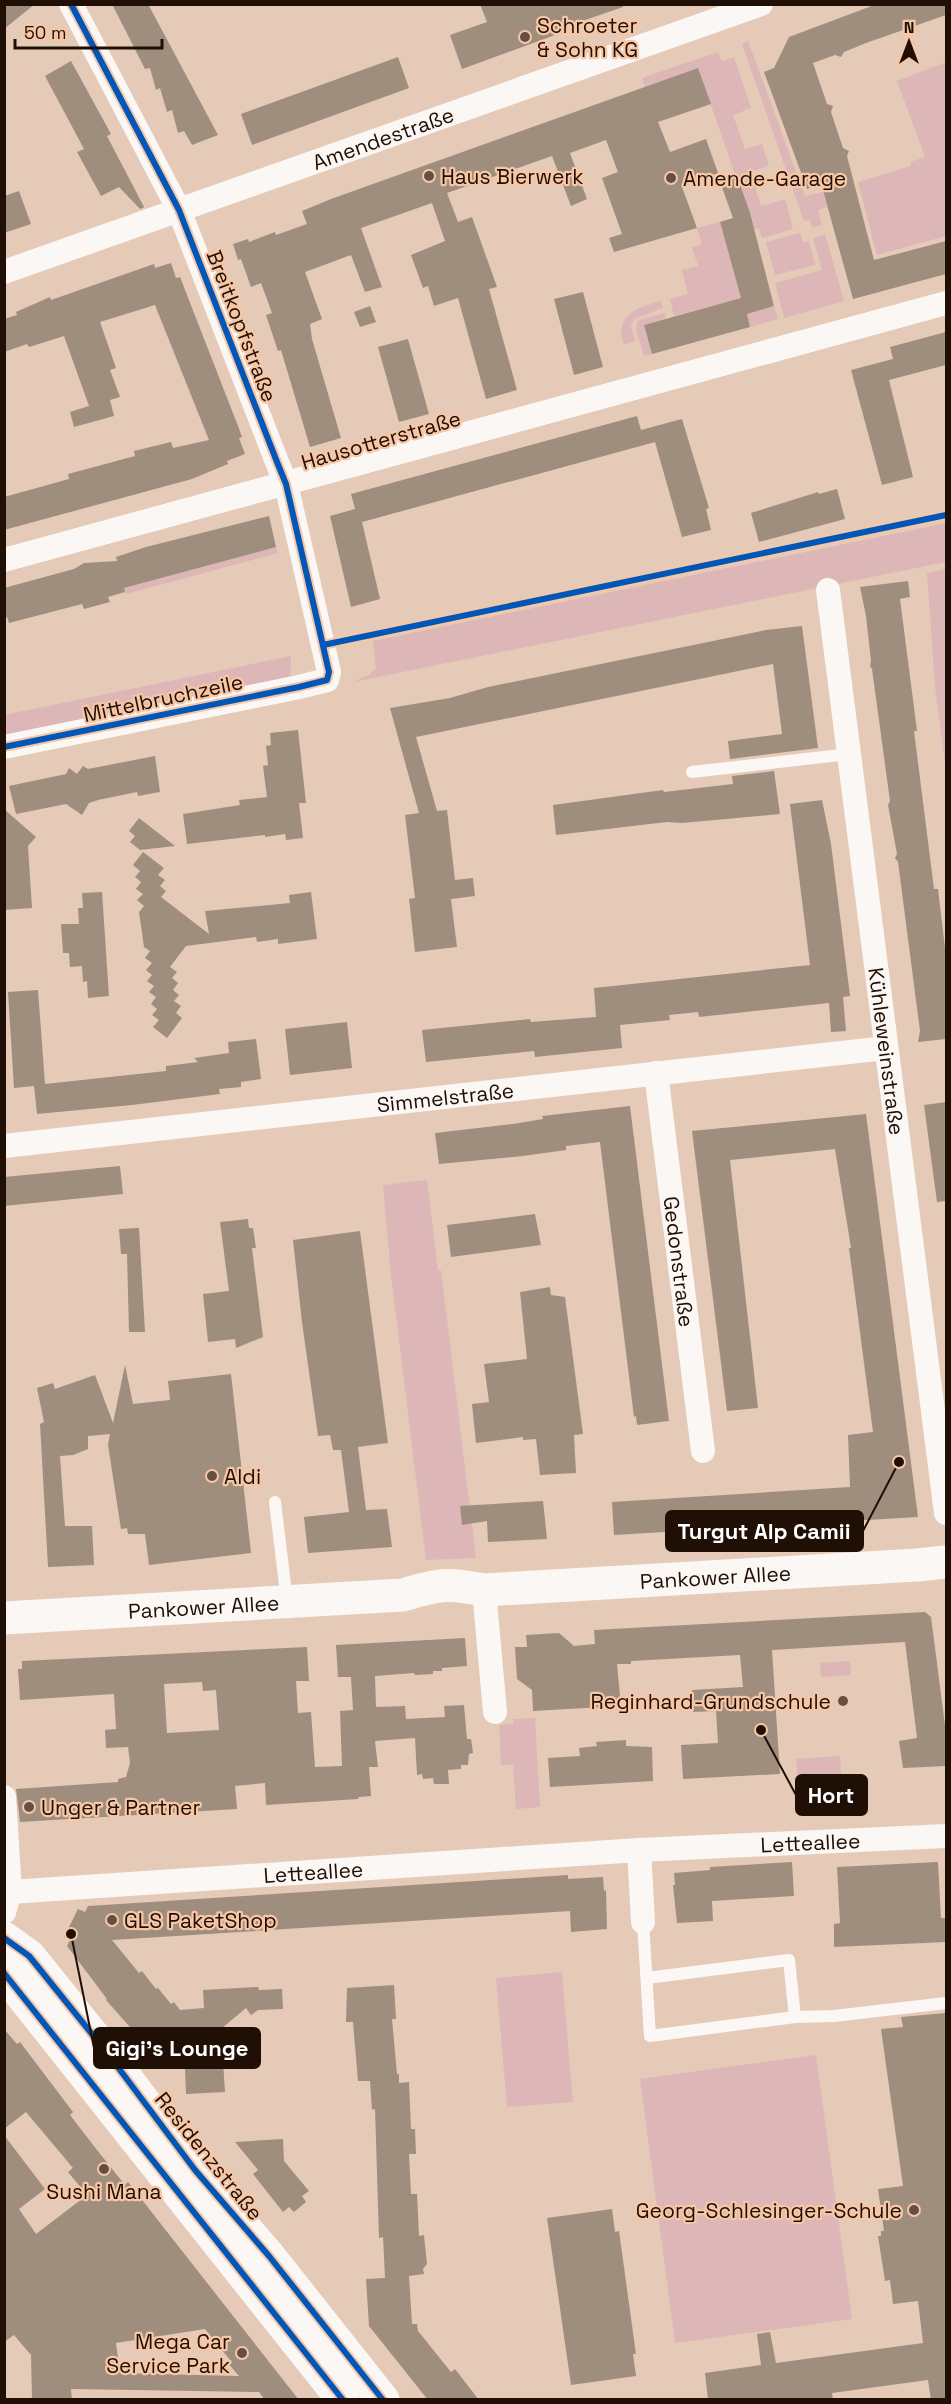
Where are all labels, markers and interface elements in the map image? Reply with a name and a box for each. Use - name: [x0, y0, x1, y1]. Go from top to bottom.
- scale bar: [15, 12, 162, 50]
- place label: Schroeter & Sohn KG: [537, 12, 638, 63]
- north arrow: [879, 12, 939, 72]
- text: N: [904, 17, 914, 38]
- text: 50 m: [24, 21, 66, 44]
- marker: Schroeter & Sohn KG: [518, 30, 532, 44]
- street label: Amendestraße: [309, 100, 457, 175]
- place label: Haus Bierwerk: [441, 163, 584, 190]
- place label: Amende-Garage: [683, 165, 846, 192]
- marker: Haus Bierwerk: [422, 169, 436, 183]
- marker: Amende-Garage: [664, 171, 678, 185]
- street label: Breitkopfstraße: [201, 246, 283, 406]
- street label: Hausotterstraße: [298, 404, 464, 476]
- street label: Mittelbruchzeile: [81, 668, 245, 728]
- street label: Kühleweinstraße: [863, 966, 911, 1137]
- street label: Simmelstraße: [375, 1076, 515, 1118]
- street label: Gedonstraße: [658, 1195, 701, 1328]
- place label: Aldi: [224, 1463, 261, 1490]
- marker: Aldi: [205, 1469, 219, 1483]
- callout: Turgut Alp Camii: [666, 1511, 863, 1551]
- text: Turgut Alp Camii: [678, 1517, 850, 1545]
- street label: Pankower Allee: [639, 1559, 792, 1594]
- street label: Pankower Allee: [127, 1589, 280, 1624]
- place label: Reginhard-Grundschule: [590, 1688, 831, 1715]
- marker: Reginhard-Grundschule: [836, 1694, 850, 1708]
- callout: Hort: [796, 1775, 867, 1815]
- text: Hort: [808, 1781, 854, 1809]
- place label: Unger & Partner: [41, 1794, 201, 1821]
- marker: Unger & Partner: [22, 1800, 36, 1814]
- street label: Letteallee: [760, 1826, 861, 1858]
- street label: Letteallee: [263, 1855, 364, 1889]
- place label: GLS PaketShop: [124, 1907, 277, 1934]
- marker: GLS PaketShop: [105, 1913, 119, 1927]
- callout: Gigi's Lounge: [94, 2028, 260, 2068]
- text: Gigi's Lounge: [106, 2034, 248, 2062]
- street label: Residenzstraße: [149, 2086, 269, 2226]
- marker: Sushi Mana: [97, 2162, 111, 2176]
- place label: Sushi Mana: [46, 2178, 162, 2205]
- place label: Georg-Schlesinger-Schule: [636, 2197, 902, 2224]
- marker: Georg-Schlesinger-Schule: [907, 2203, 921, 2217]
- place label: Mega Car Service Park: [106, 2328, 230, 2379]
- marker: Mega Car Service Park: [235, 2346, 249, 2360]

